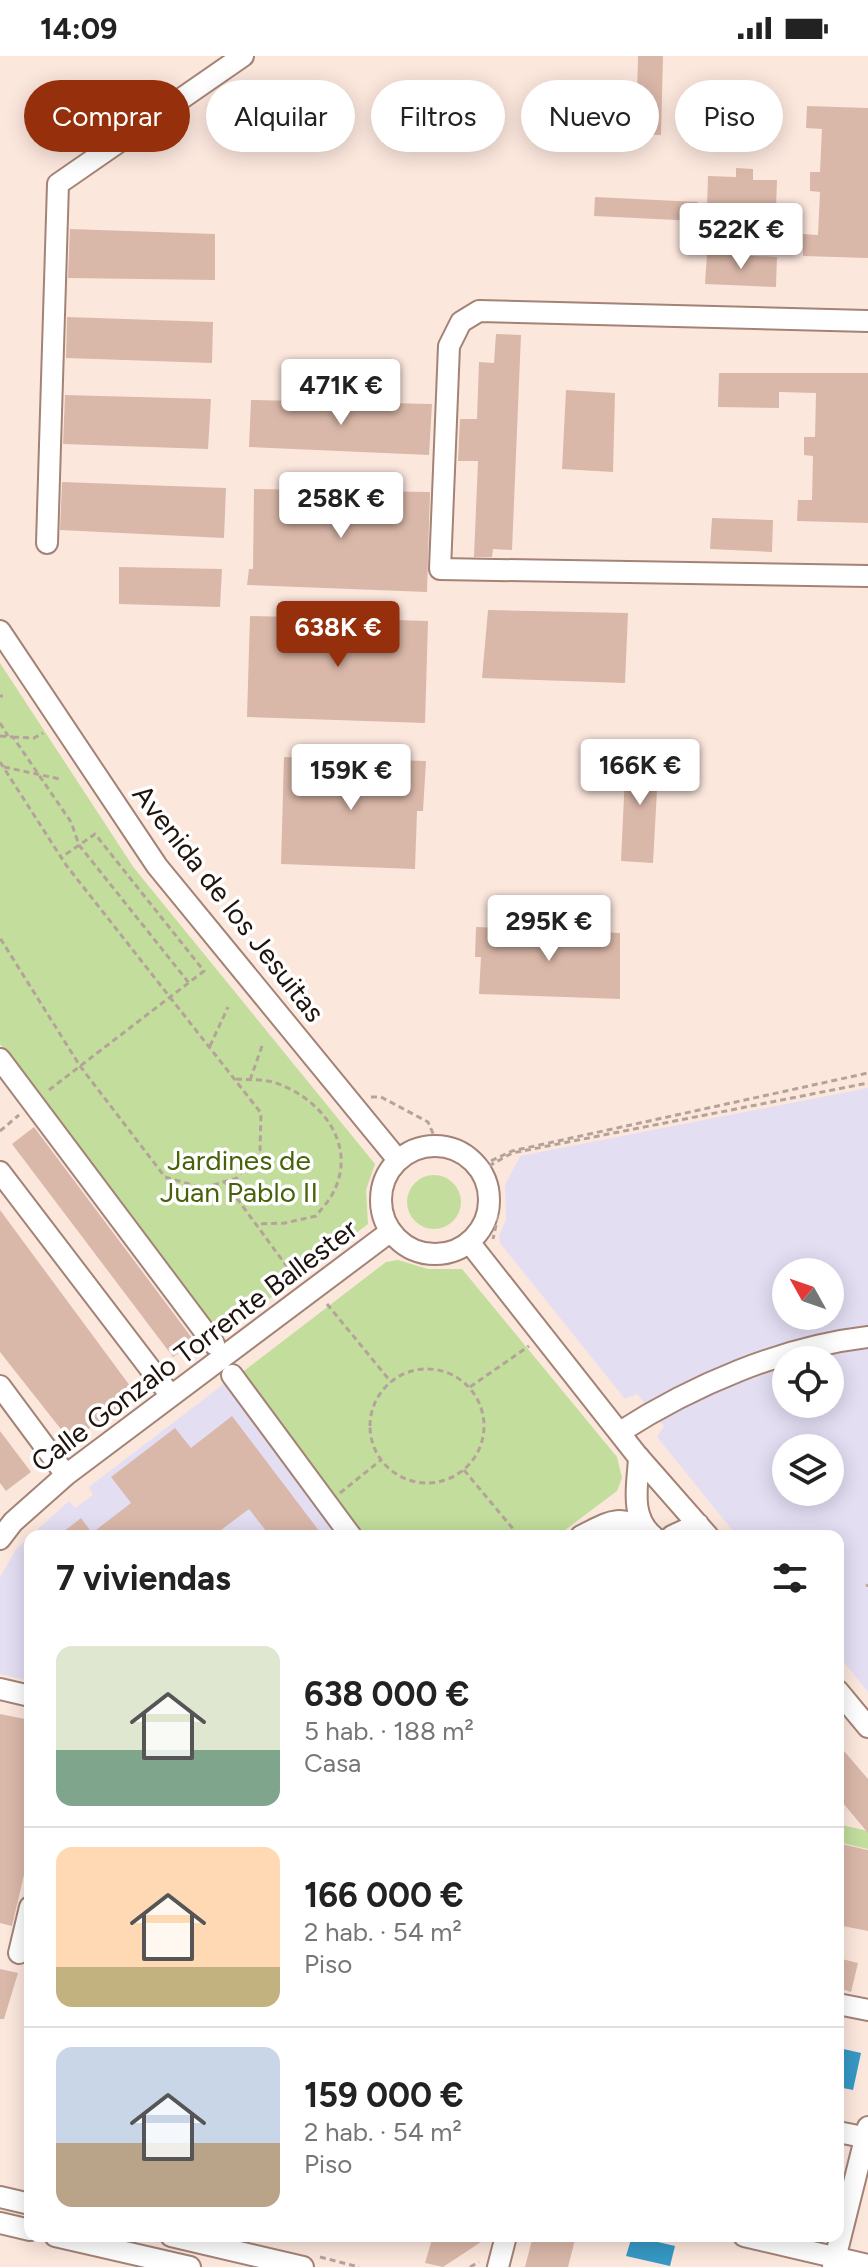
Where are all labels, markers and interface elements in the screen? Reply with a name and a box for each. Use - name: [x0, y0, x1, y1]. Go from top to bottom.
- text: 14:09: [40, 10, 118, 47]
- chip: Comprar: [24, 80, 190, 152]
- chip: Alquilar: [206, 80, 355, 152]
- chip: Filtros: [371, 80, 505, 152]
- chip: Nuevo: [521, 80, 659, 152]
- chip: Piso: [675, 80, 783, 152]
- pin: 522K €: [676, 203, 806, 271]
- text: 522K €: [698, 213, 784, 245]
- pin: 471K €: [276, 359, 406, 427]
- text: 471K €: [299, 369, 383, 401]
- pin: 258K €: [276, 472, 406, 540]
- text: 258K €: [297, 482, 385, 514]
- pin: 638K €: [273, 601, 403, 669]
- text: 638K €: [294, 611, 382, 643]
- pin: 166K €: [575, 739, 705, 807]
- pin: 159K €: [286, 744, 416, 812]
- text: 166K €: [599, 749, 681, 781]
- text: 159K €: [310, 754, 392, 786]
- street label: Avenida de los Jesuitas: [126, 778, 332, 1028]
- pin: 295K €: [484, 895, 614, 963]
- text: 295K €: [506, 905, 592, 937]
- park label: Jardines de Juan Pablo II: [160, 1143, 318, 1209]
- street label: Calle Gonzalo Torrente Ballester: [24, 1211, 364, 1479]
- north arrow: [772, 1258, 844, 1330]
- map controls: [772, 1258, 844, 1506]
- button: locate: [772, 1346, 844, 1418]
- button: layers: [772, 1434, 844, 1506]
- icon: filters: [768, 1556, 812, 1600]
- text: 7 viviendas: [56, 1558, 231, 1599]
- text: 638 000 €: [304, 1674, 469, 1715]
- icon: home: [120, 1678, 216, 1774]
- text: 5 hab. · 188 m²: [304, 1715, 474, 1747]
- text: Casa: [304, 1747, 361, 1779]
- text: 166 000 €: [304, 1875, 464, 1916]
- icon: home: [120, 1879, 216, 1975]
- text: 2 hab. · 54 m²: [304, 1916, 462, 1948]
- text: Piso: [304, 1948, 352, 1980]
- text: 159 000 €: [304, 2075, 464, 2116]
- icon: home: [120, 2079, 216, 2175]
- text: 2 hab. · 54 m²: [304, 2116, 462, 2148]
- text: Piso: [304, 2148, 352, 2180]

